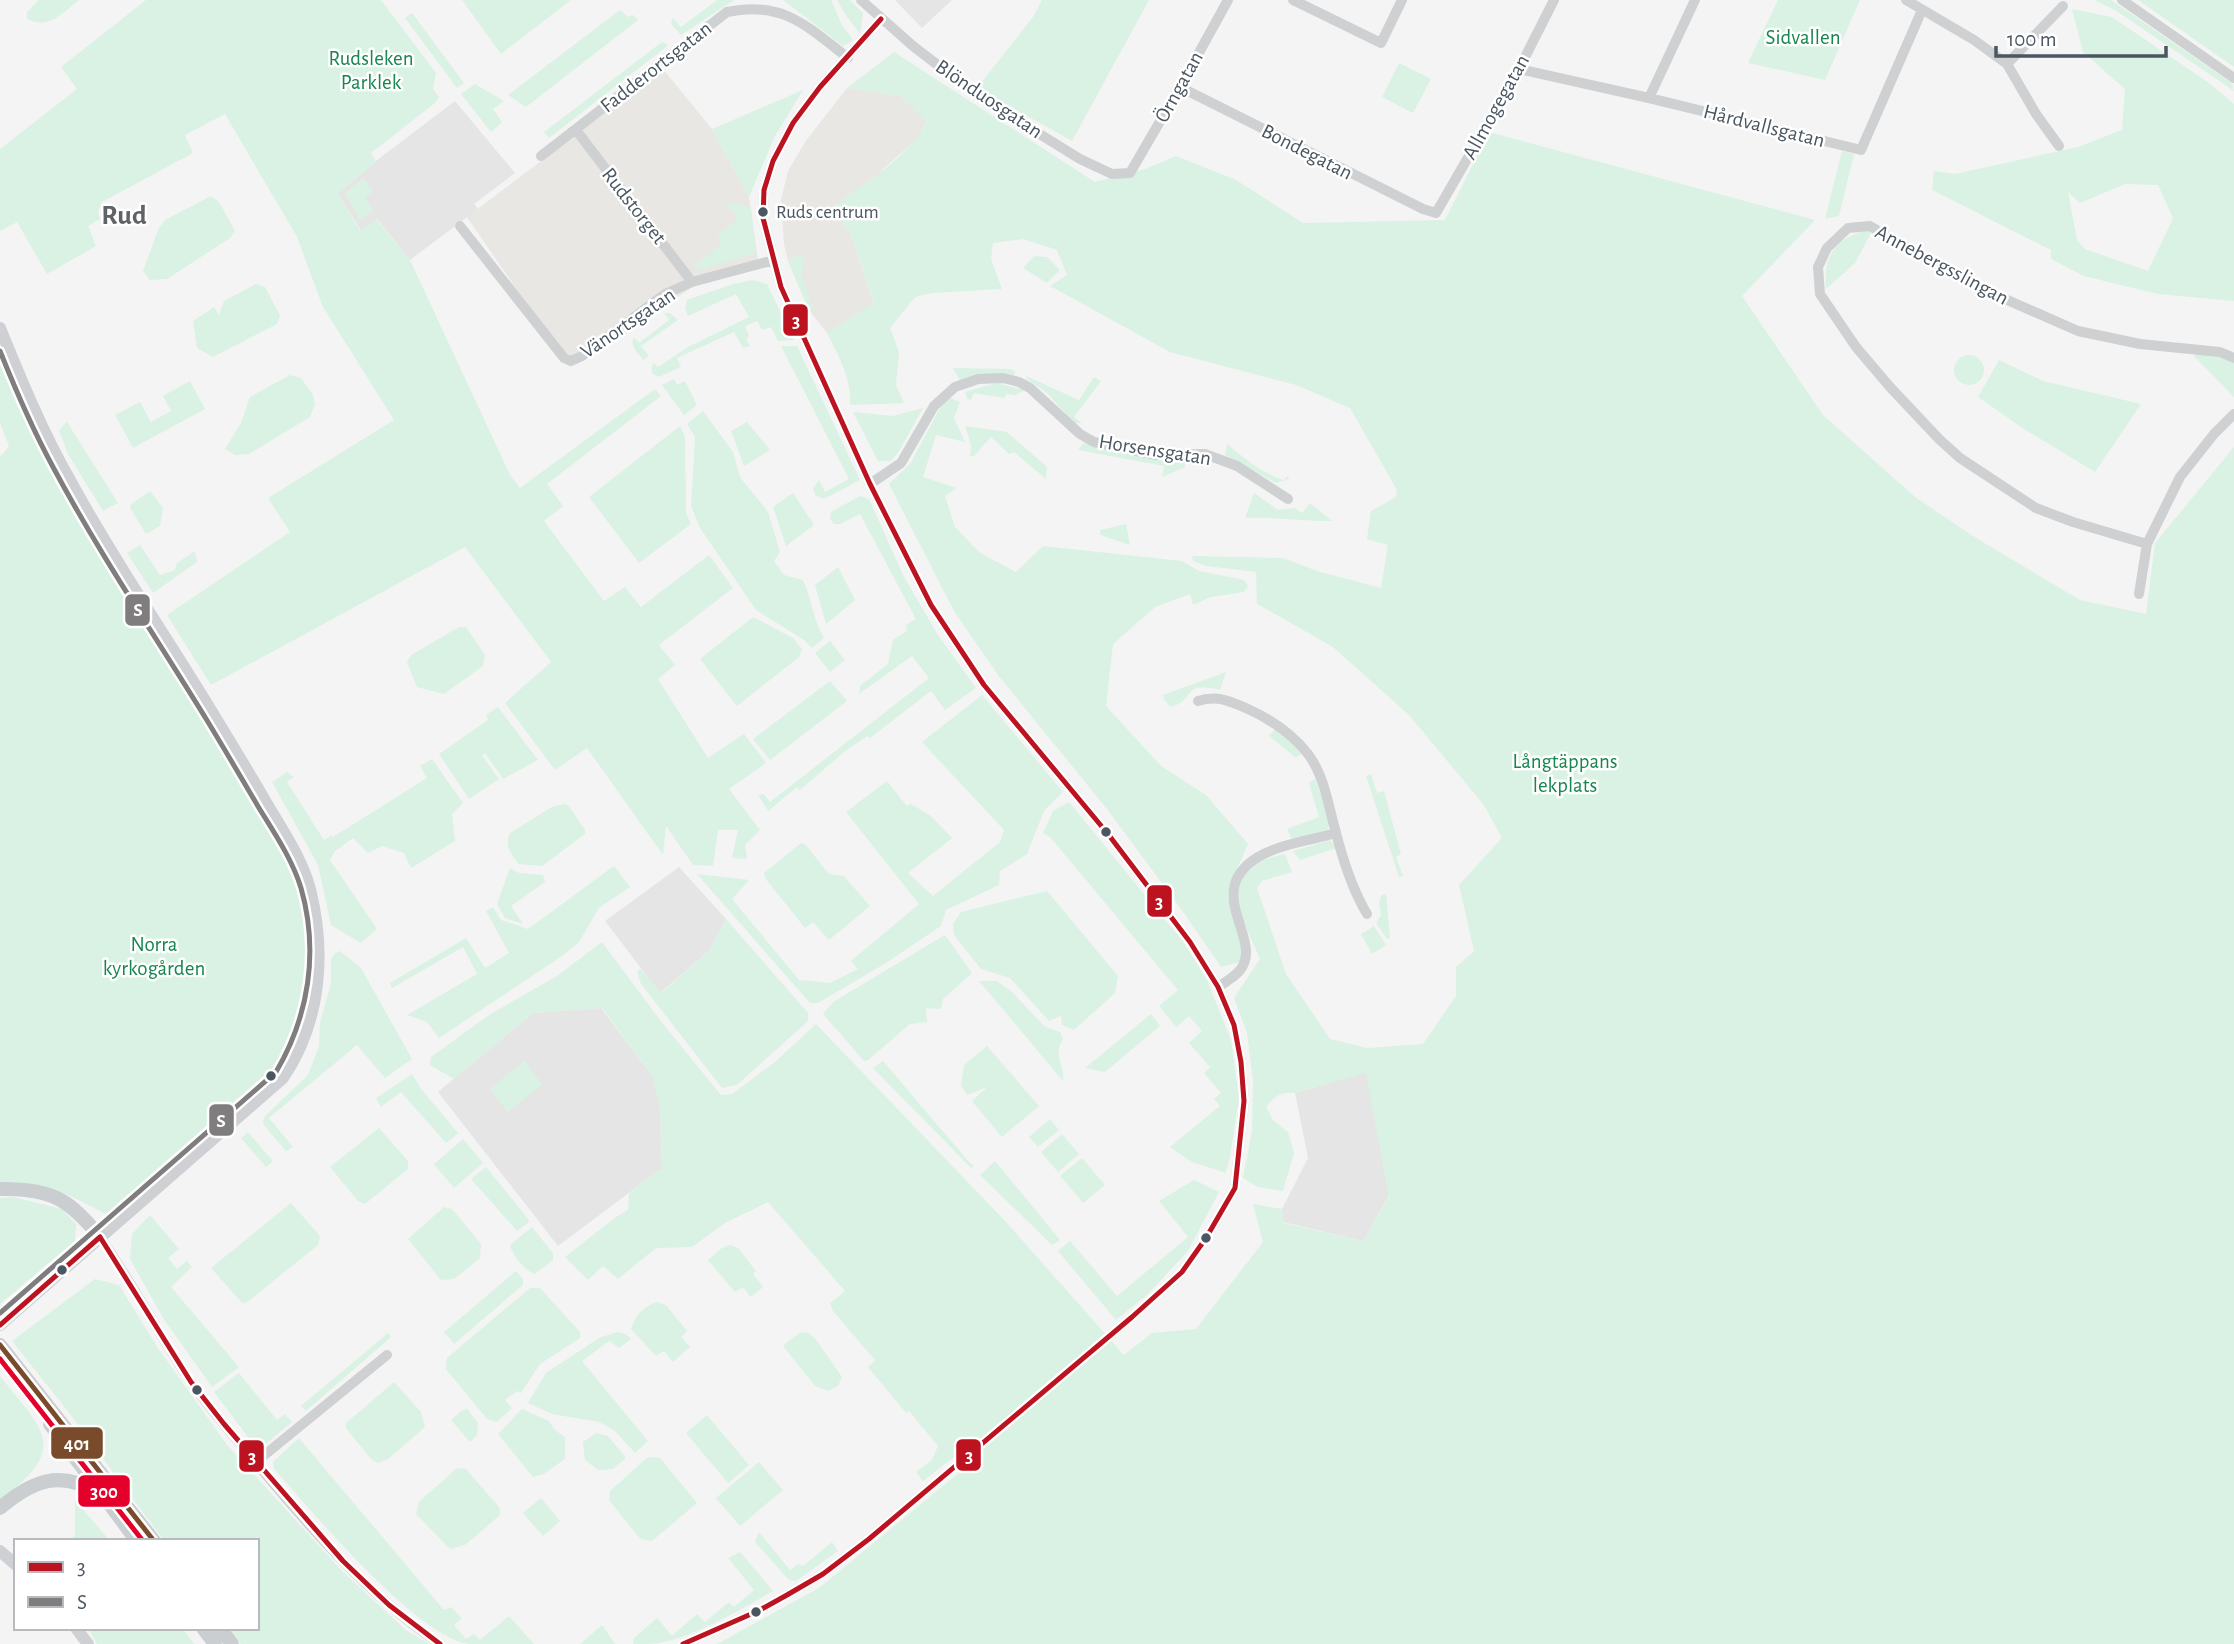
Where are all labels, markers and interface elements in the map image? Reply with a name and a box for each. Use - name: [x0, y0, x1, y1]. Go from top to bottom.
- scale bar: [1996, 14, 2166, 58]
- street label: Fadderortsgatan: [597, 17, 715, 117]
- park label: Sidvallen: [1766, 27, 1841, 48]
- text: 100 m: [2007, 29, 2057, 50]
- street label: Örngatan: [1150, 47, 1207, 126]
- park label: Rudsleken Parklek: [328, 48, 414, 93]
- street label: Allmogegatan: [1459, 51, 1533, 163]
- street label: Blönduosgatan: [932, 56, 1046, 142]
- street label: Hårdvallsgatan: [1701, 101, 1827, 151]
- street label: Bondegatan: [1258, 120, 1356, 184]
- street label: Rudstorget: [598, 164, 670, 248]
- district label: Rud: [101, 202, 147, 230]
- place label: Ruds centrum: [776, 203, 879, 222]
- marker: Ruds centrum: [756, 205, 770, 219]
- street label: Annebergsslingan: [1872, 221, 2012, 309]
- street label: Vänortsgatan: [577, 284, 679, 362]
- line badge: 3: [782, 303, 809, 337]
- text: 3: [792, 312, 800, 331]
- street label: Horsensgatan: [1097, 431, 1213, 469]
- line badge: S: [124, 593, 151, 627]
- text: S: [133, 601, 143, 620]
- park label: Långtäppans lekplats: [1512, 751, 1618, 796]
- unlabelled marker: [1099, 825, 1113, 839]
- line badge: 3: [1146, 884, 1173, 918]
- text: 3: [1155, 893, 1163, 912]
- park label: Norra kyrkogården: [103, 934, 205, 979]
- unlabelled marker: [264, 1069, 278, 1083]
- line badge: S: [208, 1103, 235, 1137]
- text: S: [216, 1112, 226, 1131]
- unlabelled marker: [1199, 1231, 1213, 1245]
- unlabelled marker: [55, 1263, 69, 1277]
- unlabelled marker: [190, 1383, 204, 1397]
- line badge: 401: [50, 1426, 104, 1460]
- text: 401: [64, 1435, 90, 1454]
- line badge: 3: [955, 1438, 982, 1472]
- line badge: 3: [238, 1439, 265, 1473]
- text: 3: [965, 1447, 973, 1466]
- text: 3: [248, 1448, 256, 1467]
- line badge: 300: [77, 1474, 131, 1508]
- text: 300: [90, 1483, 118, 1502]
- legend: [14, 1539, 259, 1630]
- text: 3: [77, 1557, 86, 1578]
- text: S: [77, 1592, 87, 1613]
- unlabelled marker: [749, 1605, 763, 1619]

